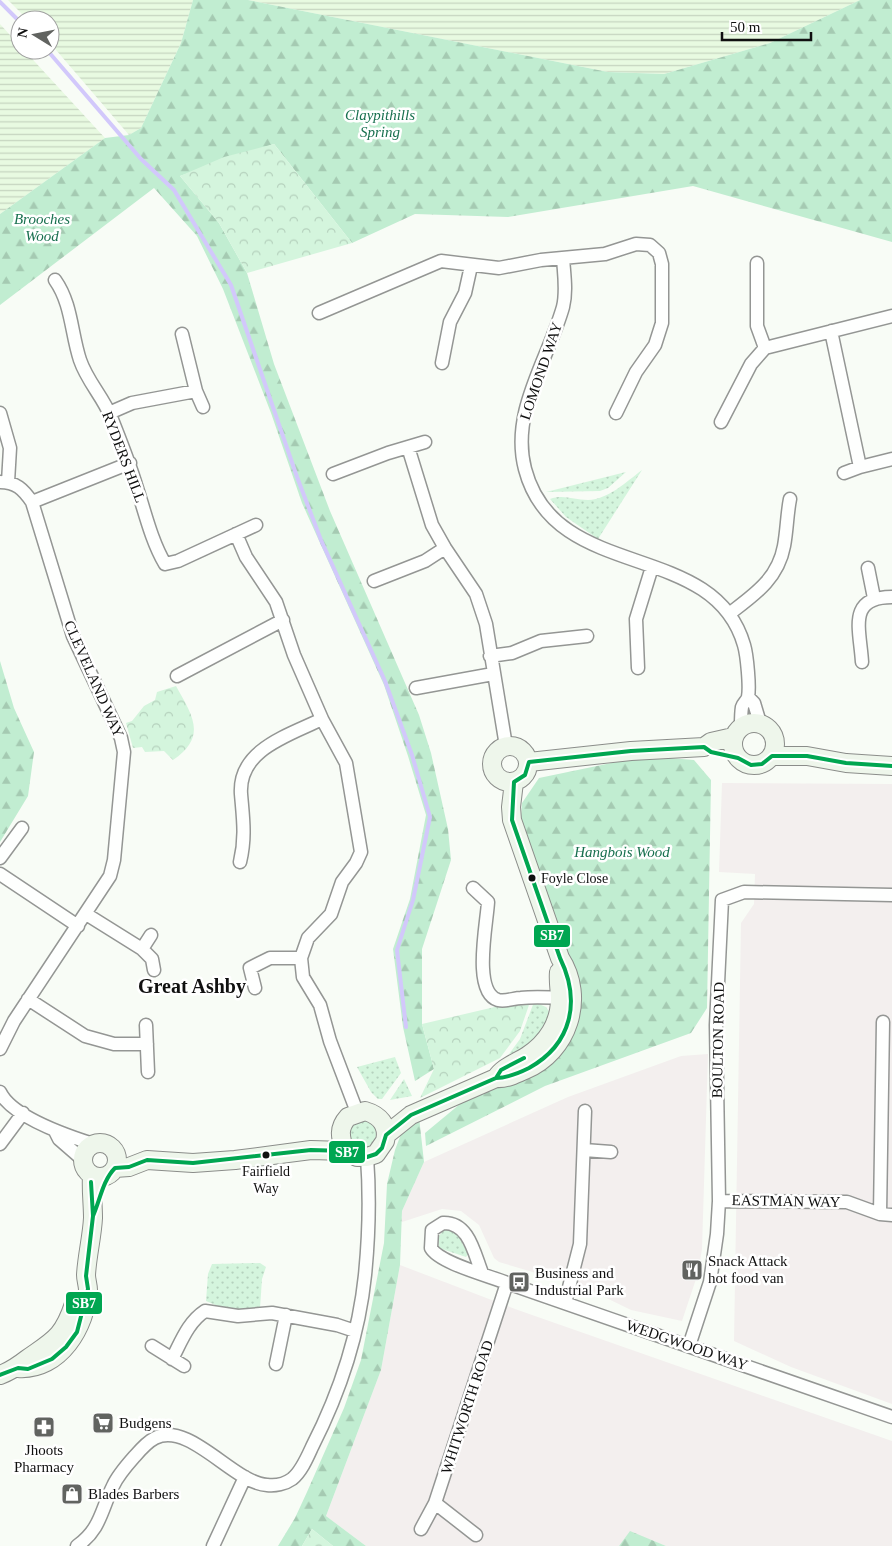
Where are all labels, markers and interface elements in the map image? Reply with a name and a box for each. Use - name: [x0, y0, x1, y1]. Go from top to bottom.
- north arrow: [10, 10, 60, 60]
- scale bar: [722, 10, 811, 42]
- text: 50 m: [730, 19, 761, 35]
- text: N: [14, 27, 31, 39]
- park label: Claypithills Spring: [345, 107, 415, 140]
- park label: Brooches Wood: [14, 211, 70, 244]
- street label: LOMOND WAY: [517, 320, 565, 422]
- street label: RYDERS HILL: [99, 409, 149, 505]
- street label: CLEVELAND WAY: [61, 618, 127, 740]
- park label: Hangbois Wood: [573, 844, 670, 860]
- place label: Foyle Close: [541, 871, 608, 886]
- marker: Foyle Close: [527, 873, 537, 883]
- line badge: SB7: [533, 924, 571, 948]
- text: SB7: [540, 928, 564, 943]
- district label: Great Ashby: [138, 975, 246, 998]
- street label: BOULTON ROAD: [709, 982, 727, 1098]
- line badge: SB7: [328, 1140, 366, 1164]
- text: SB7: [335, 1145, 359, 1160]
- marker: Fairfield Way: [261, 1150, 271, 1160]
- place label: Fairfield Way: [242, 1164, 290, 1196]
- street label: EASTMAN WAY: [731, 1192, 841, 1210]
- place label: Snack Attack hot food van: [708, 1253, 788, 1286]
- restaurant icon: Snack Attack hot food van: [680, 1258, 704, 1282]
- place label: Business and Industrial Park: [535, 1265, 624, 1298]
- bus stop icon: Business and Industrial Park: [507, 1270, 531, 1294]
- line badge: SB7: [65, 1291, 103, 1315]
- text: SB7: [72, 1296, 96, 1311]
- street label: WEDGWOOD WAY: [624, 1317, 750, 1373]
- street label: WHITWORTH ROAD: [438, 1338, 496, 1476]
- supermarket icon: Budgens: [91, 1411, 115, 1435]
- pharmacy icon: Jhoots Pharmacy: [32, 1415, 56, 1439]
- place label: Budgens: [119, 1415, 172, 1431]
- place label: Jhoots Pharmacy: [14, 1442, 74, 1475]
- shop icon: Blades Barbers: [60, 1482, 84, 1506]
- place label: Blades Barbers: [88, 1486, 179, 1502]

